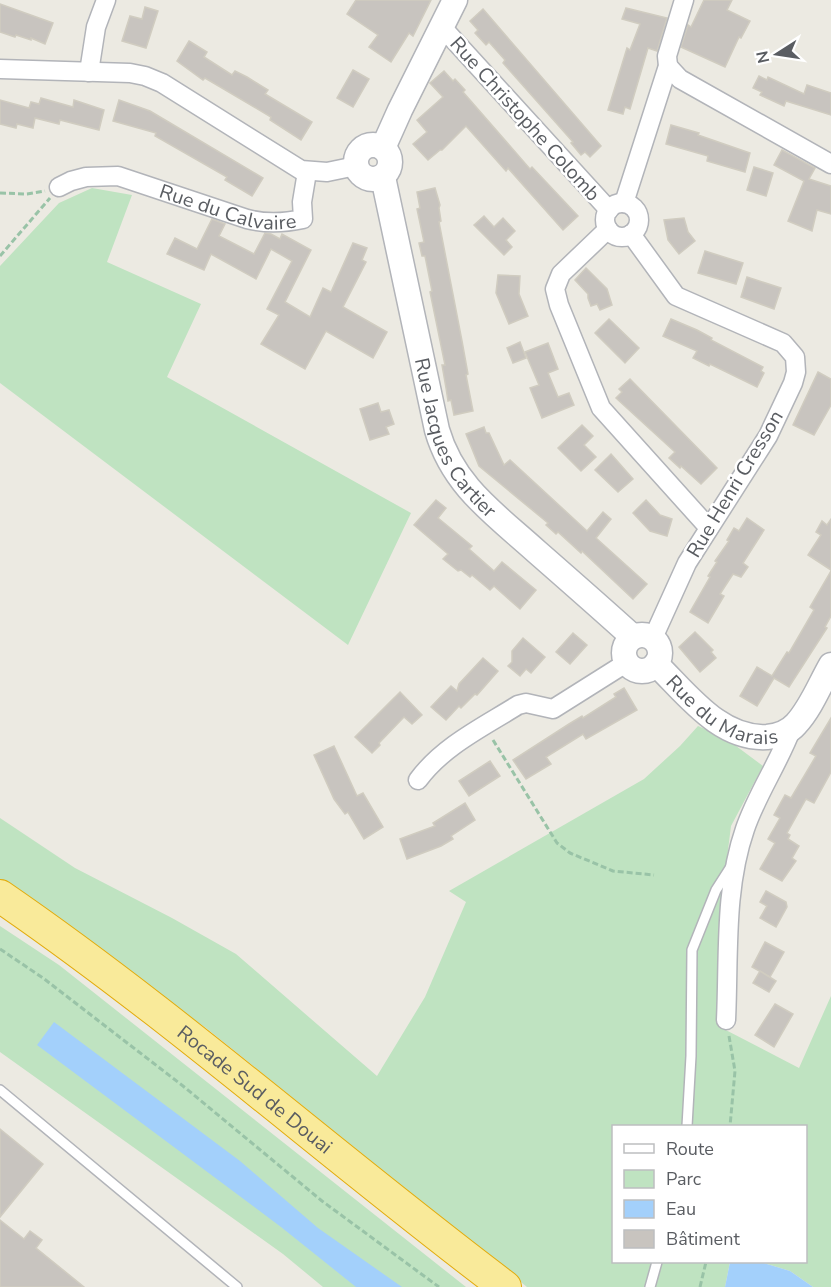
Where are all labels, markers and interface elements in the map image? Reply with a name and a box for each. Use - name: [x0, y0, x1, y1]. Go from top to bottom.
- north arrow: [747, 24, 807, 84]
- street label: Rue Christophe Colomb: [444, 31, 606, 207]
- text: N: [751, 49, 775, 65]
- street label: Rue du Calvaire: [156, 177, 298, 236]
- street label: Rue Jacques Cartier: [408, 355, 503, 523]
- street label: Rue Henri Cresson: [680, 405, 790, 563]
- street label: Rue du Marais: [660, 669, 780, 751]
- street label: Rocade Sud de Douai: [172, 1019, 338, 1160]
- legend: [612, 1125, 807, 1263]
- text: Route: [666, 1137, 714, 1161]
- text: Parc: [666, 1167, 701, 1191]
- text: Eau: [666, 1197, 696, 1221]
- text: Bâtiment: [666, 1227, 740, 1251]

